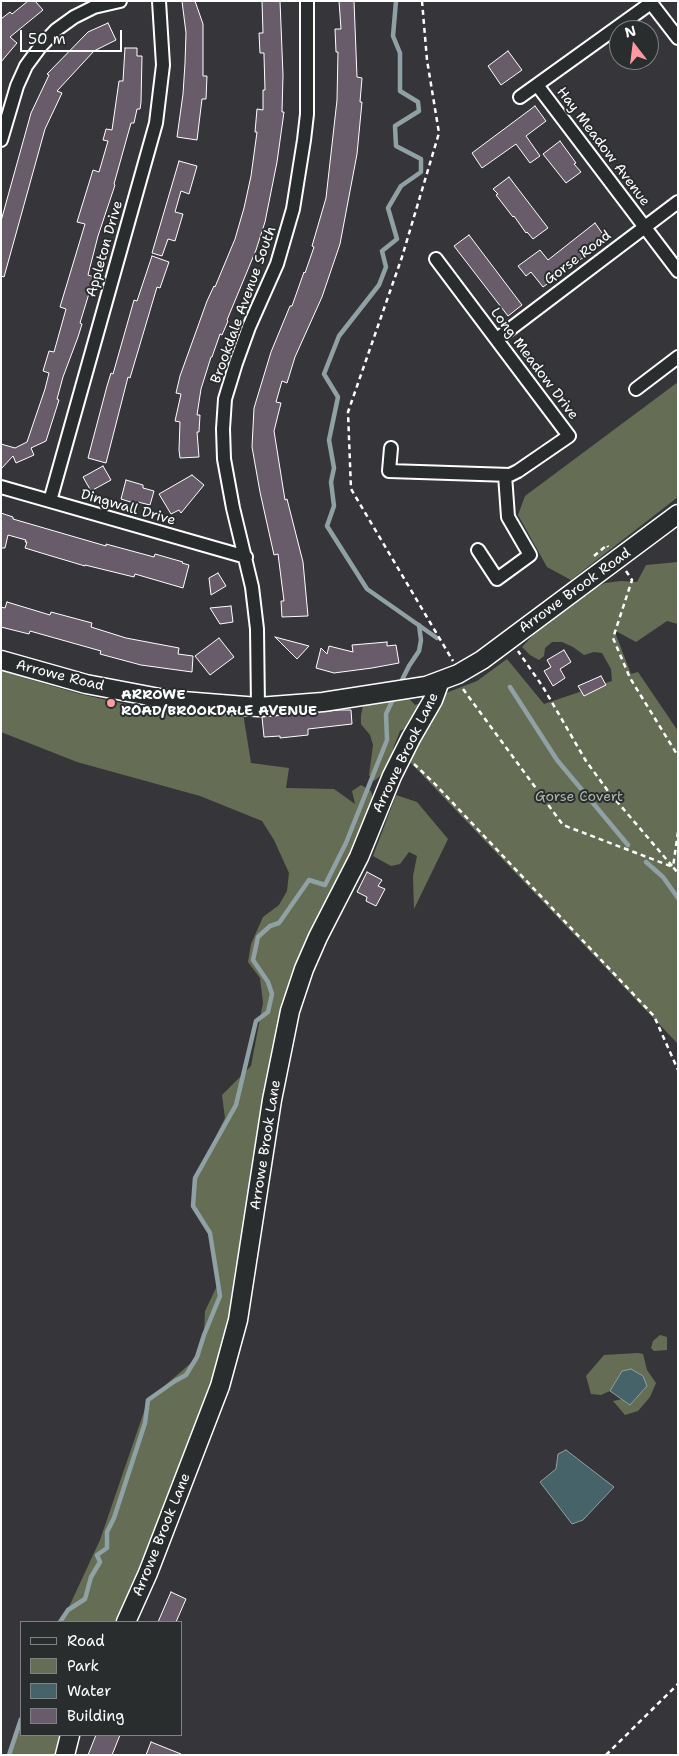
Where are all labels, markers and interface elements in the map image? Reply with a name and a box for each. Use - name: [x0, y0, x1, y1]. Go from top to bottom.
- scale bar: [22, 20, 125, 52]
- north arrow: [609, 20, 659, 70]
- text: N: [623, 21, 638, 42]
- text: 50 m: [28, 29, 66, 49]
- street label: Hay Meadow Avenue: [553, 84, 653, 210]
- street label: Appleton Drive: [83, 199, 127, 299]
- street label: Brookdale Avenue South: [208, 224, 280, 386]
- street label: Gorse Road: [541, 227, 615, 289]
- street label: Long Meadow Drive: [486, 305, 582, 423]
- street label: Dingwall Drive: [79, 486, 177, 530]
- street label: Arrowe Brook Road: [516, 545, 634, 637]
- street label: Arrowe Road: [14, 657, 106, 695]
- place label: ARROWE ROAD/BROOKDALE AVENUE: [121, 687, 317, 720]
- street label: Arrowe Brook Lane: [370, 690, 442, 816]
- marker: ARROWE ROAD/BROOKDALE AVENUE: [105, 697, 117, 709]
- park label: Gorse Covert: [535, 789, 623, 805]
- street label: Arrowe Brook Lane: [247, 1079, 285, 1211]
- street label: Arrowe Brook Lane: [130, 1471, 194, 1599]
- legend: [20, 1621, 182, 1736]
- text: Road: [67, 1631, 105, 1651]
- text: Park: [67, 1656, 99, 1676]
- text: Water: [67, 1681, 111, 1701]
- text: Building: [67, 1706, 124, 1726]

